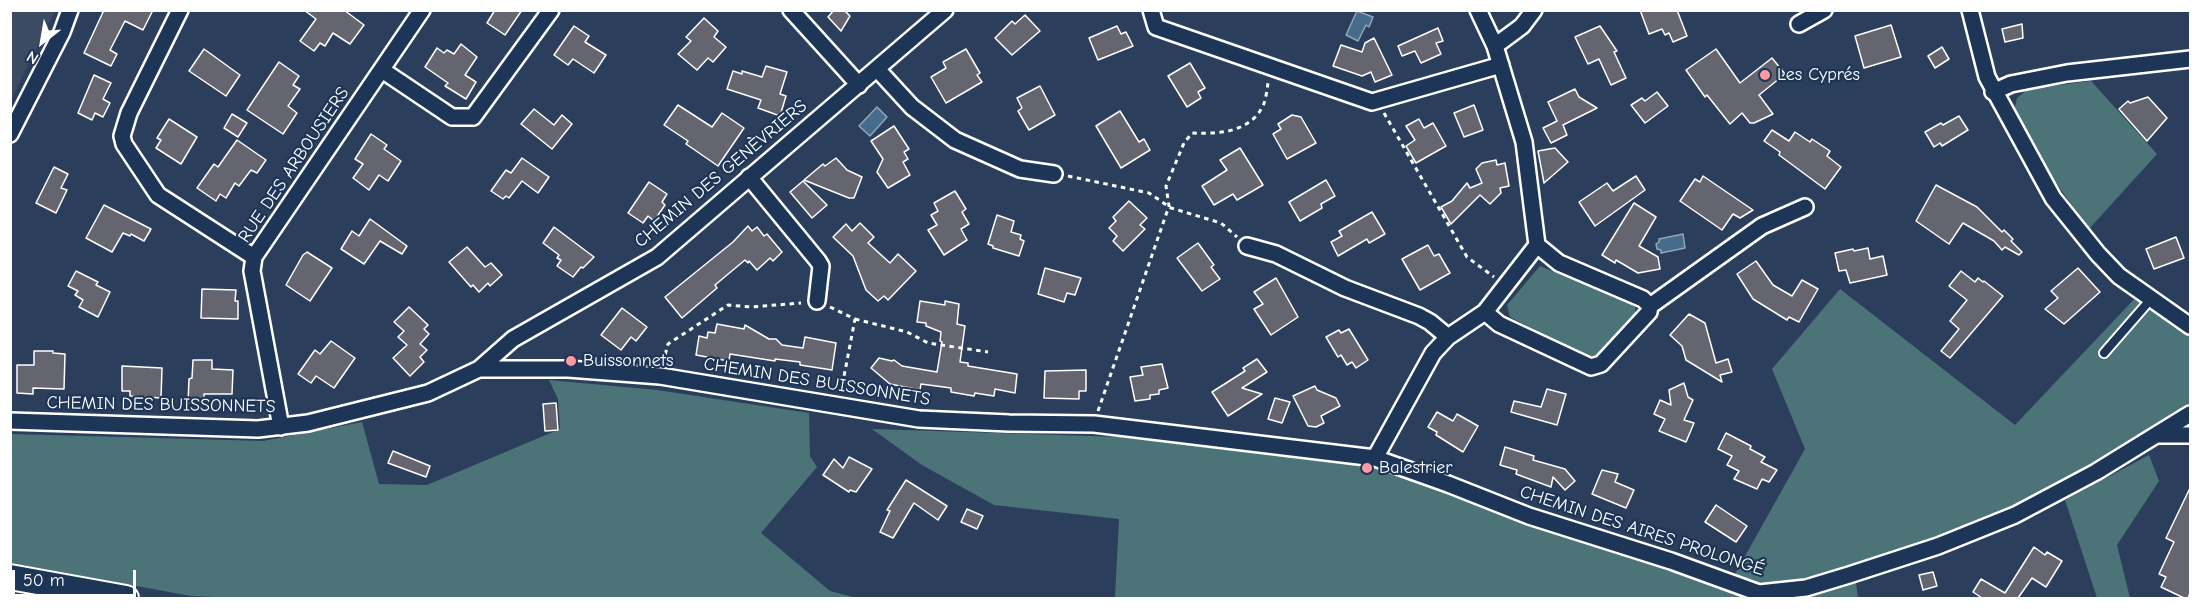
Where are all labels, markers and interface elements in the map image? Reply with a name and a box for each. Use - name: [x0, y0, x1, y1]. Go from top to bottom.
- north arrow: [12, 12, 72, 72]
- text: N: [24, 47, 42, 68]
- place label: Les Cyprés: [1777, 64, 1860, 86]
- marker: Les Cyprés: [1758, 68, 1772, 82]
- street label: RUE DES ARBOUSIERS: [234, 83, 354, 247]
- street label: CHEMIN DES GENÈVRIERS: [630, 96, 812, 252]
- place label: Buissonnets: [583, 350, 673, 372]
- street label: CHEMIN DES BUISSONNETS: [702, 353, 932, 411]
- marker: Buissonnets: [564, 354, 578, 368]
- street label: CHEMIN DES BUISSONNETS: [46, 392, 276, 418]
- place label: Balestrier: [1379, 457, 1452, 479]
- marker: Balestrier: [1360, 461, 1374, 475]
- street label: CHEMIN DES AIRES PROLONGÉ: [1517, 481, 1767, 581]
- scale bar: [15, 558, 140, 596]
- text: 50 m: [23, 570, 65, 591]

